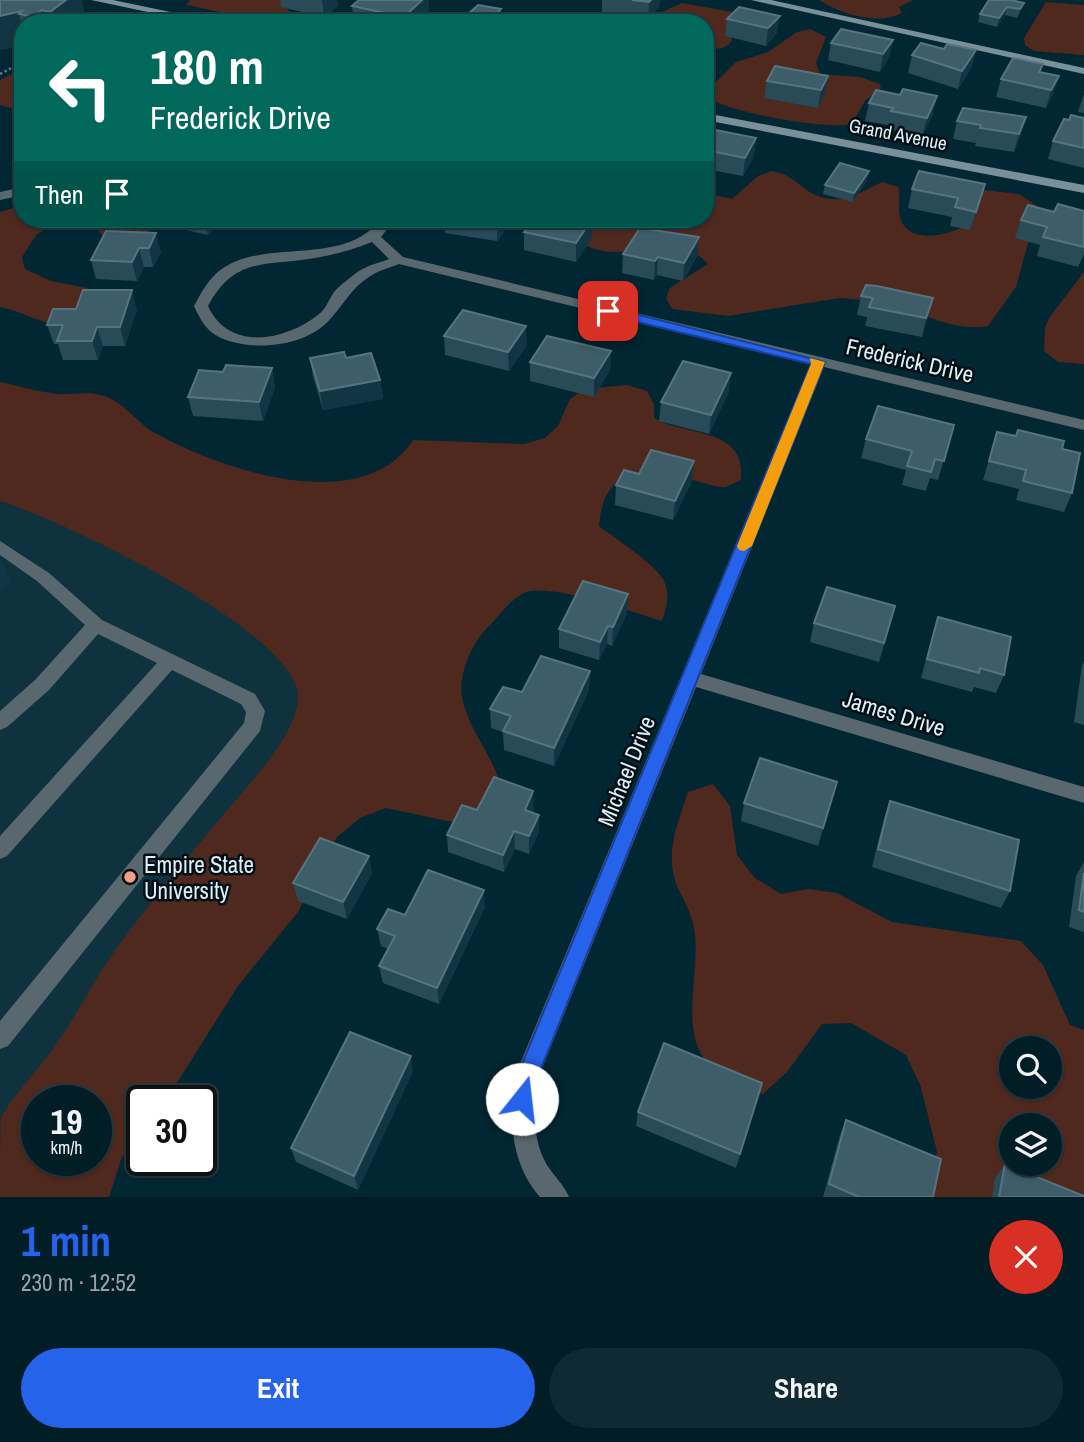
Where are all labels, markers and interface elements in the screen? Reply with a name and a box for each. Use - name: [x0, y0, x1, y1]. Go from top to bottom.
- text: 180 m: [150, 33, 264, 99]
- icon: left: [35, 42, 126, 133]
- text: Frederick Drive: [150, 96, 331, 139]
- street label: Grand Avenue: [847, 112, 949, 156]
- icon: arrive: [98, 175, 136, 213]
- text: Then: [35, 177, 84, 212]
- pin: [578, 281, 638, 341]
- icon: arrive: [589, 292, 627, 330]
- street label: Frederick Drive: [843, 330, 977, 390]
- street label: James Drive: [839, 683, 949, 743]
- street label: Michael Drive: [590, 711, 662, 831]
- place label: Empire State University: [144, 849, 254, 906]
- marker: Empire State University: [122, 869, 138, 885]
- map controls: [999, 1036, 1062, 1176]
- button: search: [999, 1036, 1062, 1099]
- position arrow: [485, 1062, 559, 1136]
- speed limit sign: 30: [126, 1085, 217, 1176]
- text: 19: [51, 1098, 82, 1145]
- button: layers: [999, 1113, 1062, 1176]
- text: km/h: [51, 1135, 83, 1160]
- text: 1 min: [21, 1213, 111, 1269]
- button: close: [989, 1220, 1063, 1294]
- text: 230 m · 12:52: [21, 1267, 136, 1298]
- button: Exit: [21, 1348, 535, 1428]
- button: Share: [549, 1348, 1063, 1428]

